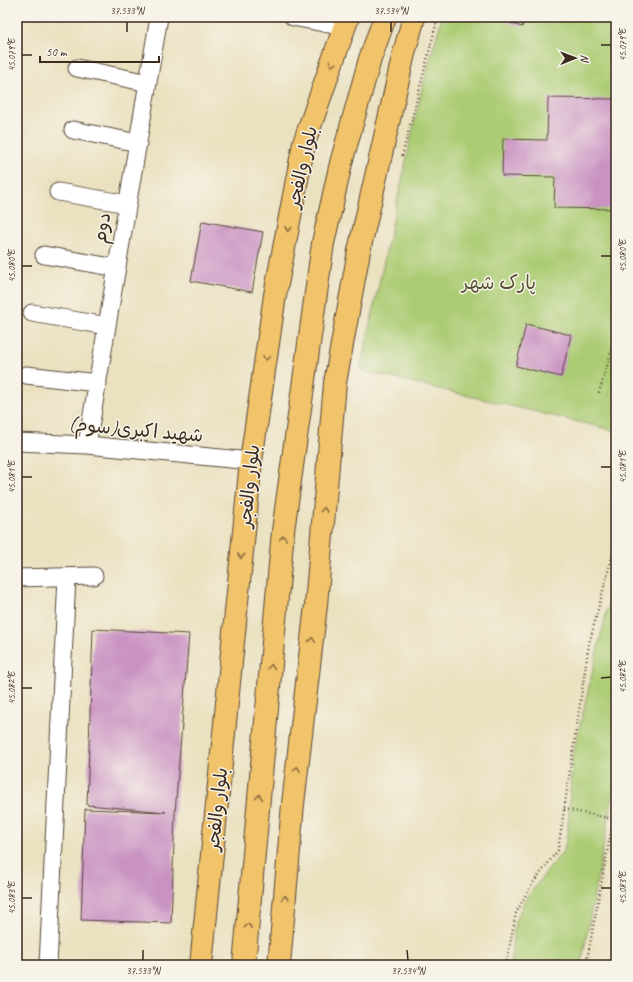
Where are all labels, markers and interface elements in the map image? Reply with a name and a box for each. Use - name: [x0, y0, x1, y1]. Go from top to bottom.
- text: 37.533°N: [110, 4, 146, 17]
- text: 37.534°N: [374, 4, 410, 17]
- text: 45.079°E: [616, 27, 629, 61]
- text: 45.079°E: [5, 37, 18, 71]
- scale bar: [40, 38, 159, 64]
- north arrow: [555, 38, 595, 78]
- text: 50 m: [46, 44, 68, 60]
- text: N: [578, 54, 592, 64]
- one-way arrow: [328, 60, 336, 67]
- street label: بلوار والفجر: [280, 124, 323, 212]
- street label: دوم: [88, 211, 118, 245]
- one-way arrow: [284, 226, 292, 233]
- text: 45.080°E: [616, 238, 629, 272]
- text: 45.080°E: [5, 248, 18, 282]
- park label: پارک شهر: [460, 271, 536, 295]
- one-way arrow: [262, 354, 271, 361]
- street label: شهید اکبری(سوم): [67, 412, 204, 450]
- street label: بلوار والفجر: [232, 443, 265, 531]
- text: 45.081°E: [616, 449, 629, 483]
- text: 45.081°E: [5, 459, 18, 493]
- one-way arrow: [320, 507, 329, 513]
- one-way arrow: [278, 535, 287, 541]
- one-way arrow: [237, 553, 246, 559]
- one-way arrow: [307, 637, 316, 643]
- text: 45.082°E: [616, 659, 629, 693]
- one-way arrow: [266, 664, 275, 670]
- text: 45.082°E: [5, 670, 18, 704]
- street label: بلوار والفجر: [200, 766, 233, 854]
- one-way arrow: [292, 766, 301, 772]
- one-way arrow: [255, 794, 264, 800]
- text: 45.083°E: [616, 870, 629, 904]
- text: 45.083°E: [5, 880, 18, 914]
- one-way arrow: [280, 895, 289, 901]
- one-way arrow: [243, 923, 252, 929]
- text: 37.533°N: [126, 964, 162, 977]
- text: 37.534°N: [391, 964, 427, 977]

